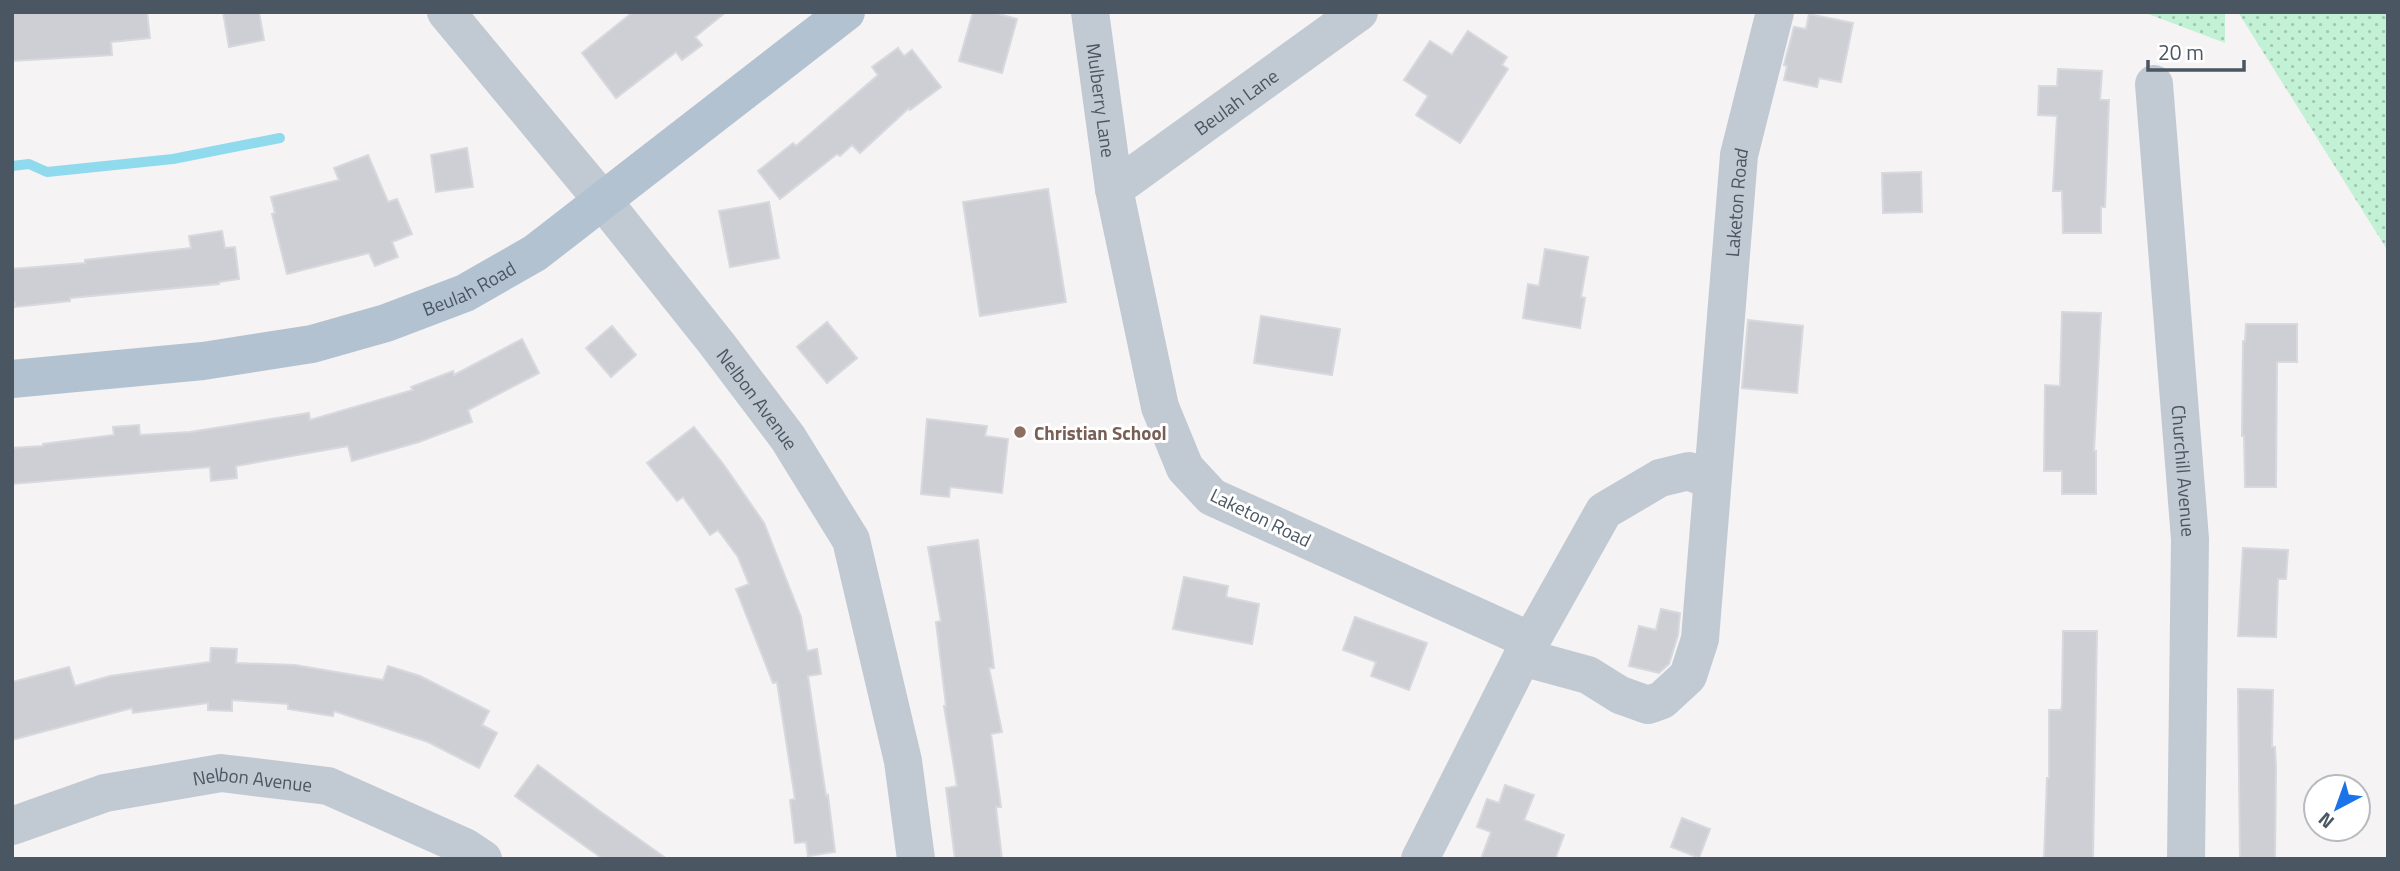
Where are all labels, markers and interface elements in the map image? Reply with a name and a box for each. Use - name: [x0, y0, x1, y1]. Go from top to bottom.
- scale bar: [2148, 28, 2244, 72]
- text: 20 m: [2158, 36, 2204, 68]
- street label: Mulberry Lane: [1080, 41, 1124, 159]
- street label: Beulah Lane: [1187, 61, 1284, 142]
- street label: Laketon Road: [1716, 145, 1755, 258]
- street label: Beulah Road: [418, 253, 521, 323]
- street label: Nelbon Avenue: [710, 342, 806, 455]
- street label: Churchill Avenue: [2165, 404, 2204, 538]
- place label: Christian School: [1034, 418, 1167, 447]
- marker: Christian School: [1012, 424, 1028, 440]
- street label: Laketon Road: [1206, 480, 1316, 554]
- street label: Nelbon Avenue: [190, 758, 314, 798]
- north arrow: [2302, 773, 2372, 843]
- text: N: [2311, 806, 2340, 836]

